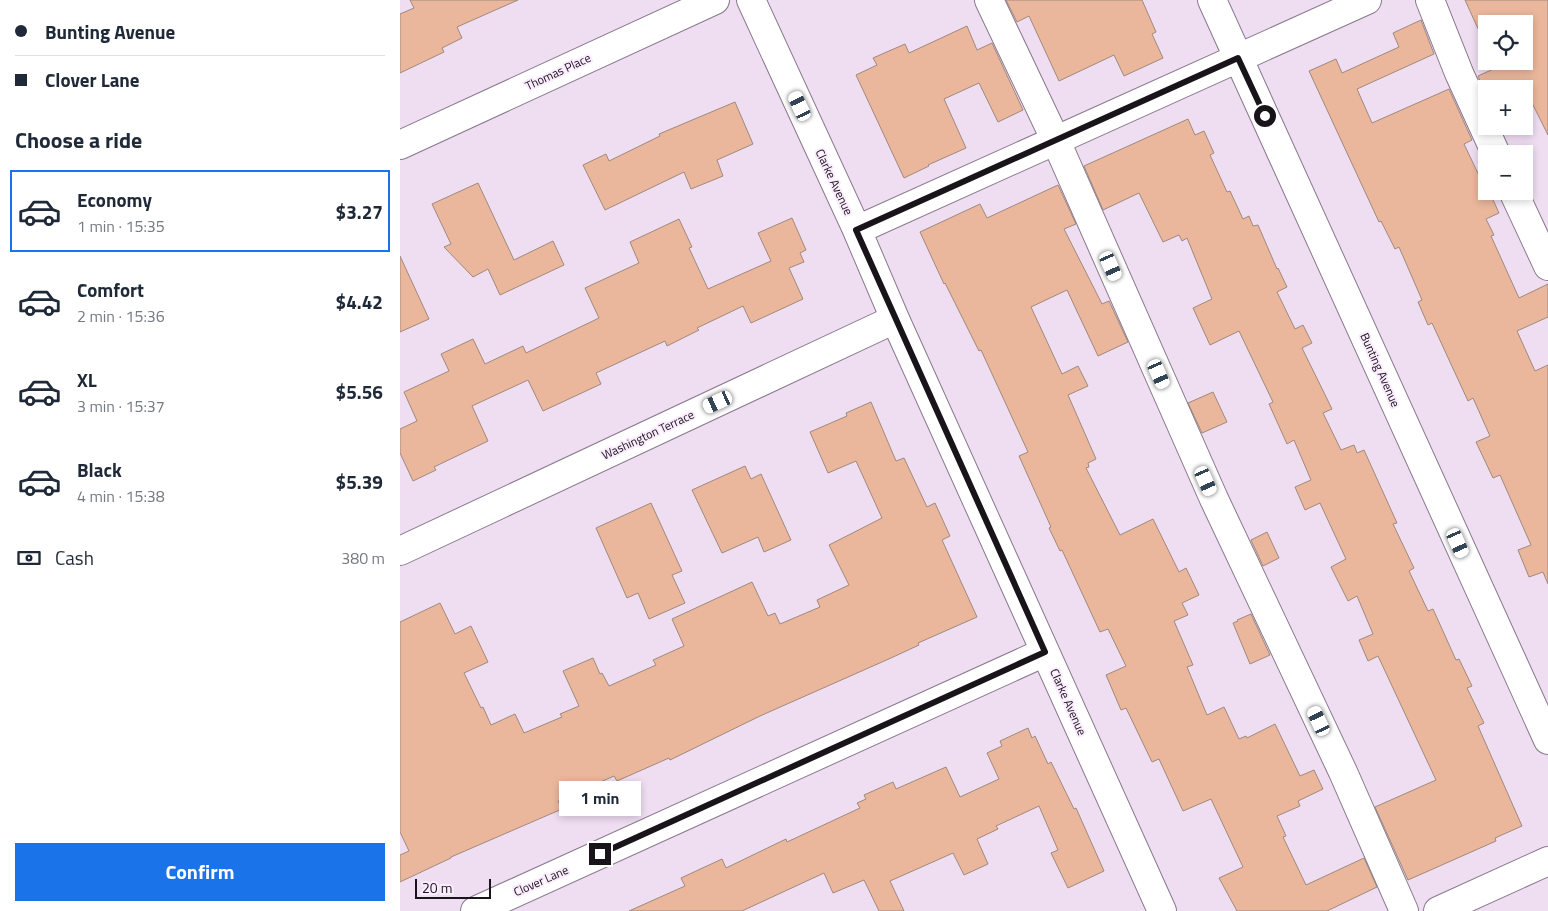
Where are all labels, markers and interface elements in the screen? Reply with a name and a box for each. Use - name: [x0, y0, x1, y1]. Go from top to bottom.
- map controls: [1478, 15, 1533, 200]
- button: locate: [1478, 15, 1533, 70]
- text: Bunting Avenue: [45, 17, 175, 46]
- street label: Thomas Place: [522, 48, 594, 95]
- text: Clover Lane: [45, 65, 140, 94]
- button: +: [1478, 80, 1533, 135]
- car: [786, 89, 813, 123]
- route start: [1254, 105, 1276, 127]
- text: Choose a ride: [15, 123, 142, 157]
- street label: Clarke Avenue: [811, 145, 858, 218]
- button: −: [1478, 145, 1533, 200]
- text: Economy: [77, 185, 152, 214]
- icon: car: [17, 189, 62, 234]
- text: $3.27: [336, 197, 383, 226]
- text: 1 min · 15:35: [77, 214, 165, 238]
- car: [1098, 249, 1123, 283]
- text: Comfort: [77, 275, 144, 304]
- icon: car: [17, 279, 62, 324]
- text: $4.42: [336, 287, 383, 316]
- text: 2 min · 15:36: [77, 304, 165, 328]
- street label: Bunting Avenue: [1356, 329, 1405, 410]
- car: [1146, 357, 1171, 391]
- text: XL: [77, 365, 97, 394]
- icon: car: [17, 369, 62, 414]
- text: $5.56: [336, 377, 383, 406]
- car: [701, 389, 734, 415]
- text: 3 min · 15:37: [77, 394, 165, 418]
- street label: Washington Terrace: [598, 405, 697, 464]
- text: Black: [77, 455, 122, 484]
- icon: car: [17, 459, 62, 504]
- car: [1193, 464, 1218, 498]
- text: $5.39: [336, 467, 383, 496]
- text: 4 min · 15:38: [77, 484, 165, 508]
- car: [1445, 526, 1470, 560]
- text: Cash: [55, 543, 94, 572]
- icon: cash: [15, 544, 43, 572]
- text: 380 m: [341, 546, 385, 570]
- street label: Clarke Avenue: [1045, 665, 1092, 738]
- car: [1305, 704, 1332, 738]
- callout: 1 min: [559, 782, 641, 816]
- text: 1 min: [581, 786, 619, 810]
- button: Confirm: [15, 843, 385, 901]
- route end: [589, 843, 611, 865]
- street label: Clover Lane: [510, 860, 571, 901]
- scale bar: [415, 876, 491, 899]
- text: 20 m: [422, 877, 452, 898]

